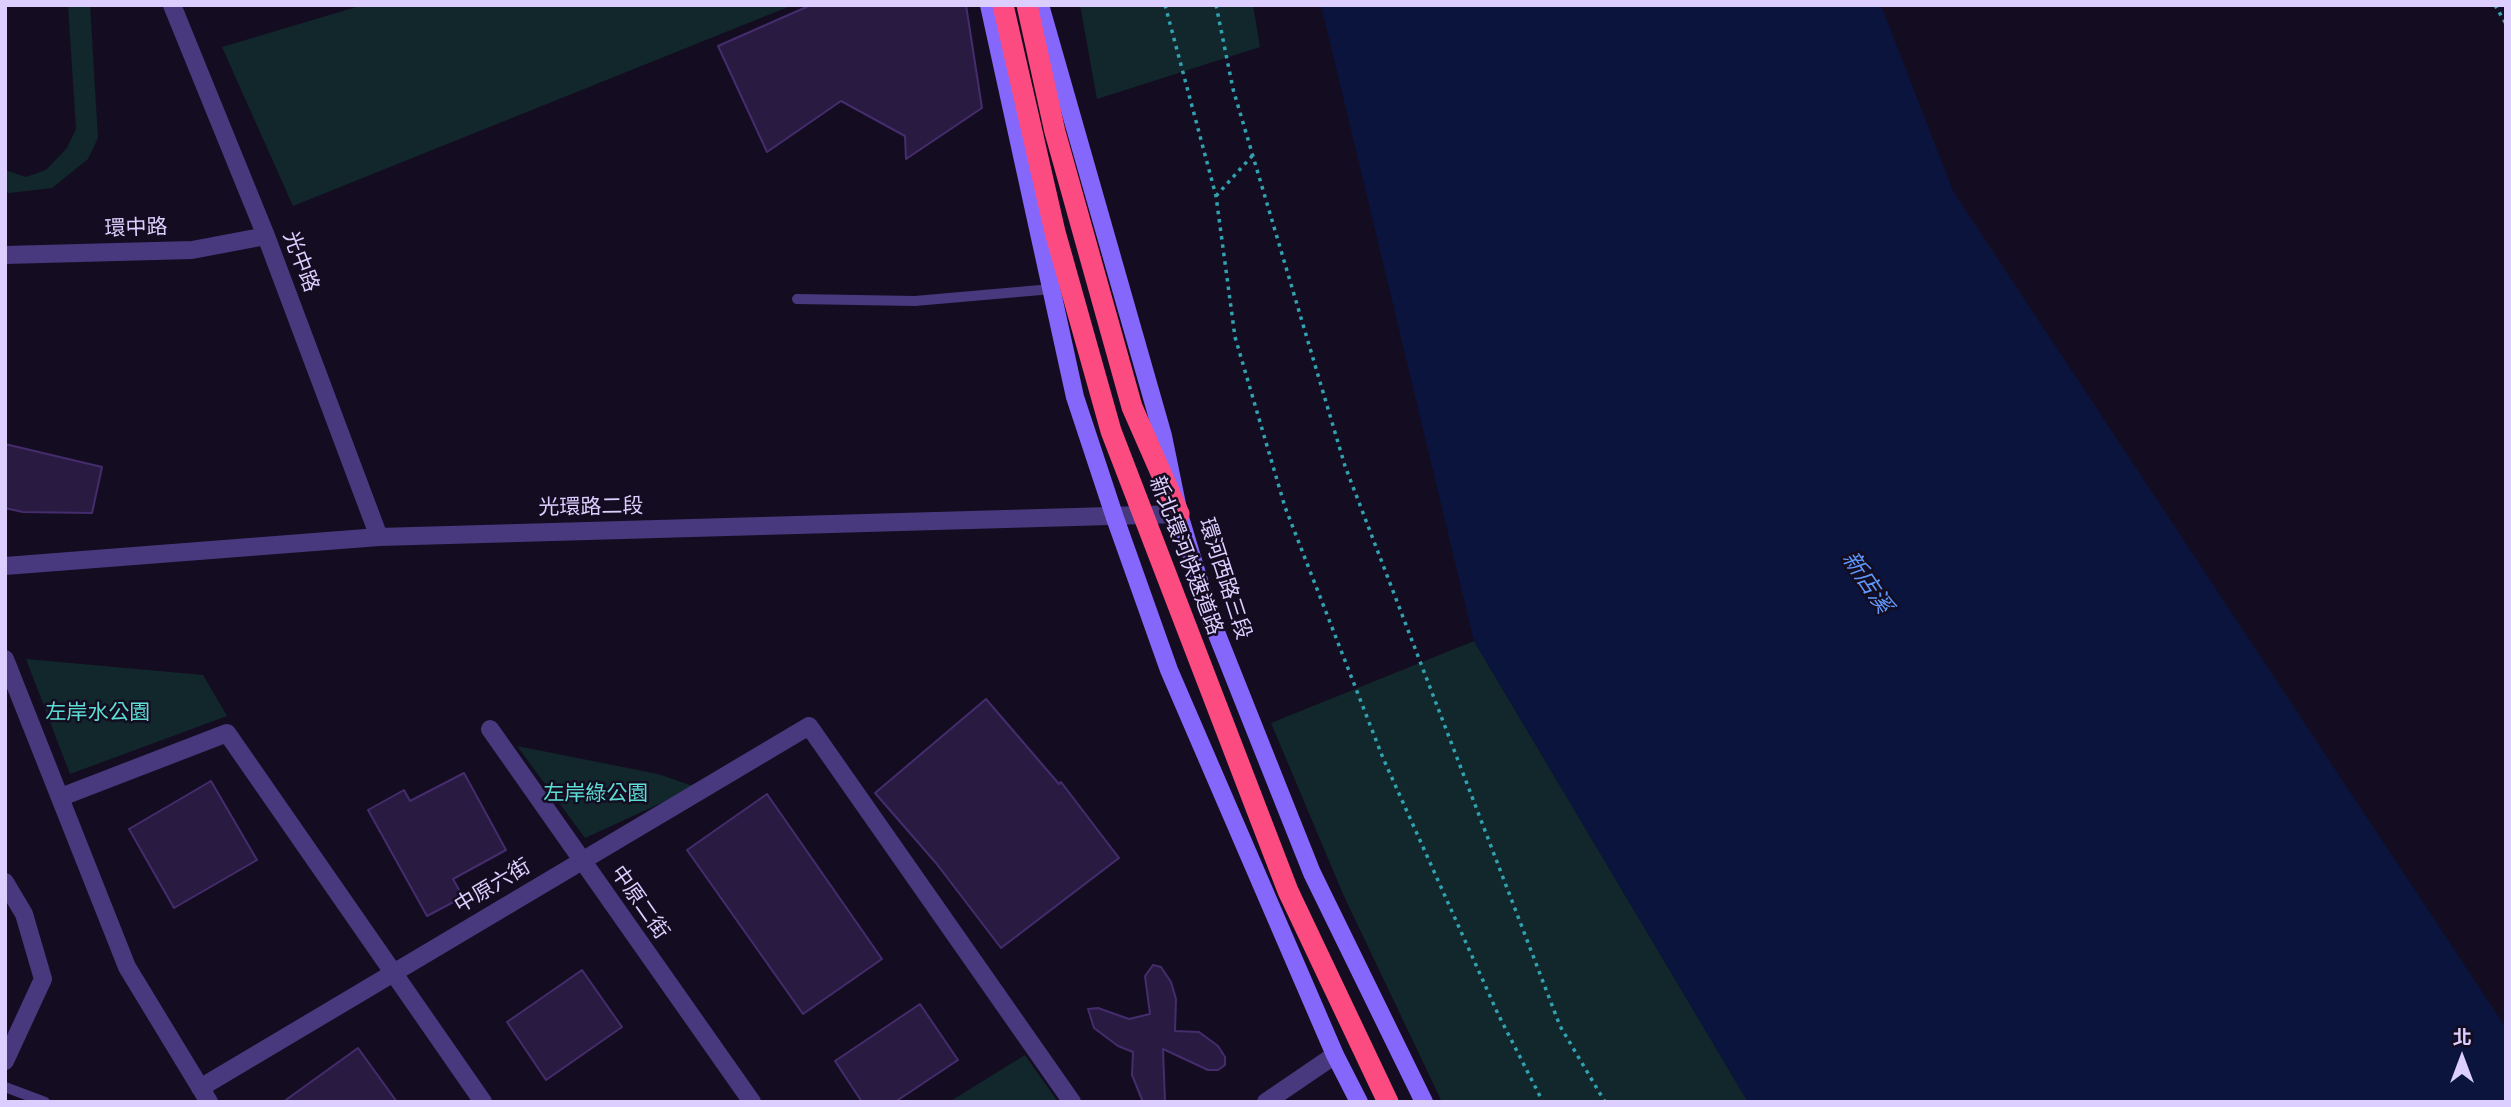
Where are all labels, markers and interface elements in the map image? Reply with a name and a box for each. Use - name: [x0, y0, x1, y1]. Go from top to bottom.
- street label: 環中路: [104, 215, 168, 243]
- street label: 光中路: [277, 228, 323, 296]
- street label: 新北環河快速道路: [1143, 473, 1227, 639]
- street label: 光環路二段: [538, 494, 644, 522]
- street label: 環河西路三段: [1193, 515, 1255, 643]
- water label: 新店溪: [1835, 547, 1897, 619]
- park label: 左岸水公園: [46, 701, 150, 727]
- park label: 左岸綠公園: [544, 782, 648, 808]
- street label: 中原六街: [451, 855, 535, 919]
- street label: 中原二街: [605, 861, 673, 945]
- north arrow: [2427, 1023, 2497, 1093]
- text: 北: [2452, 1026, 2472, 1048]

